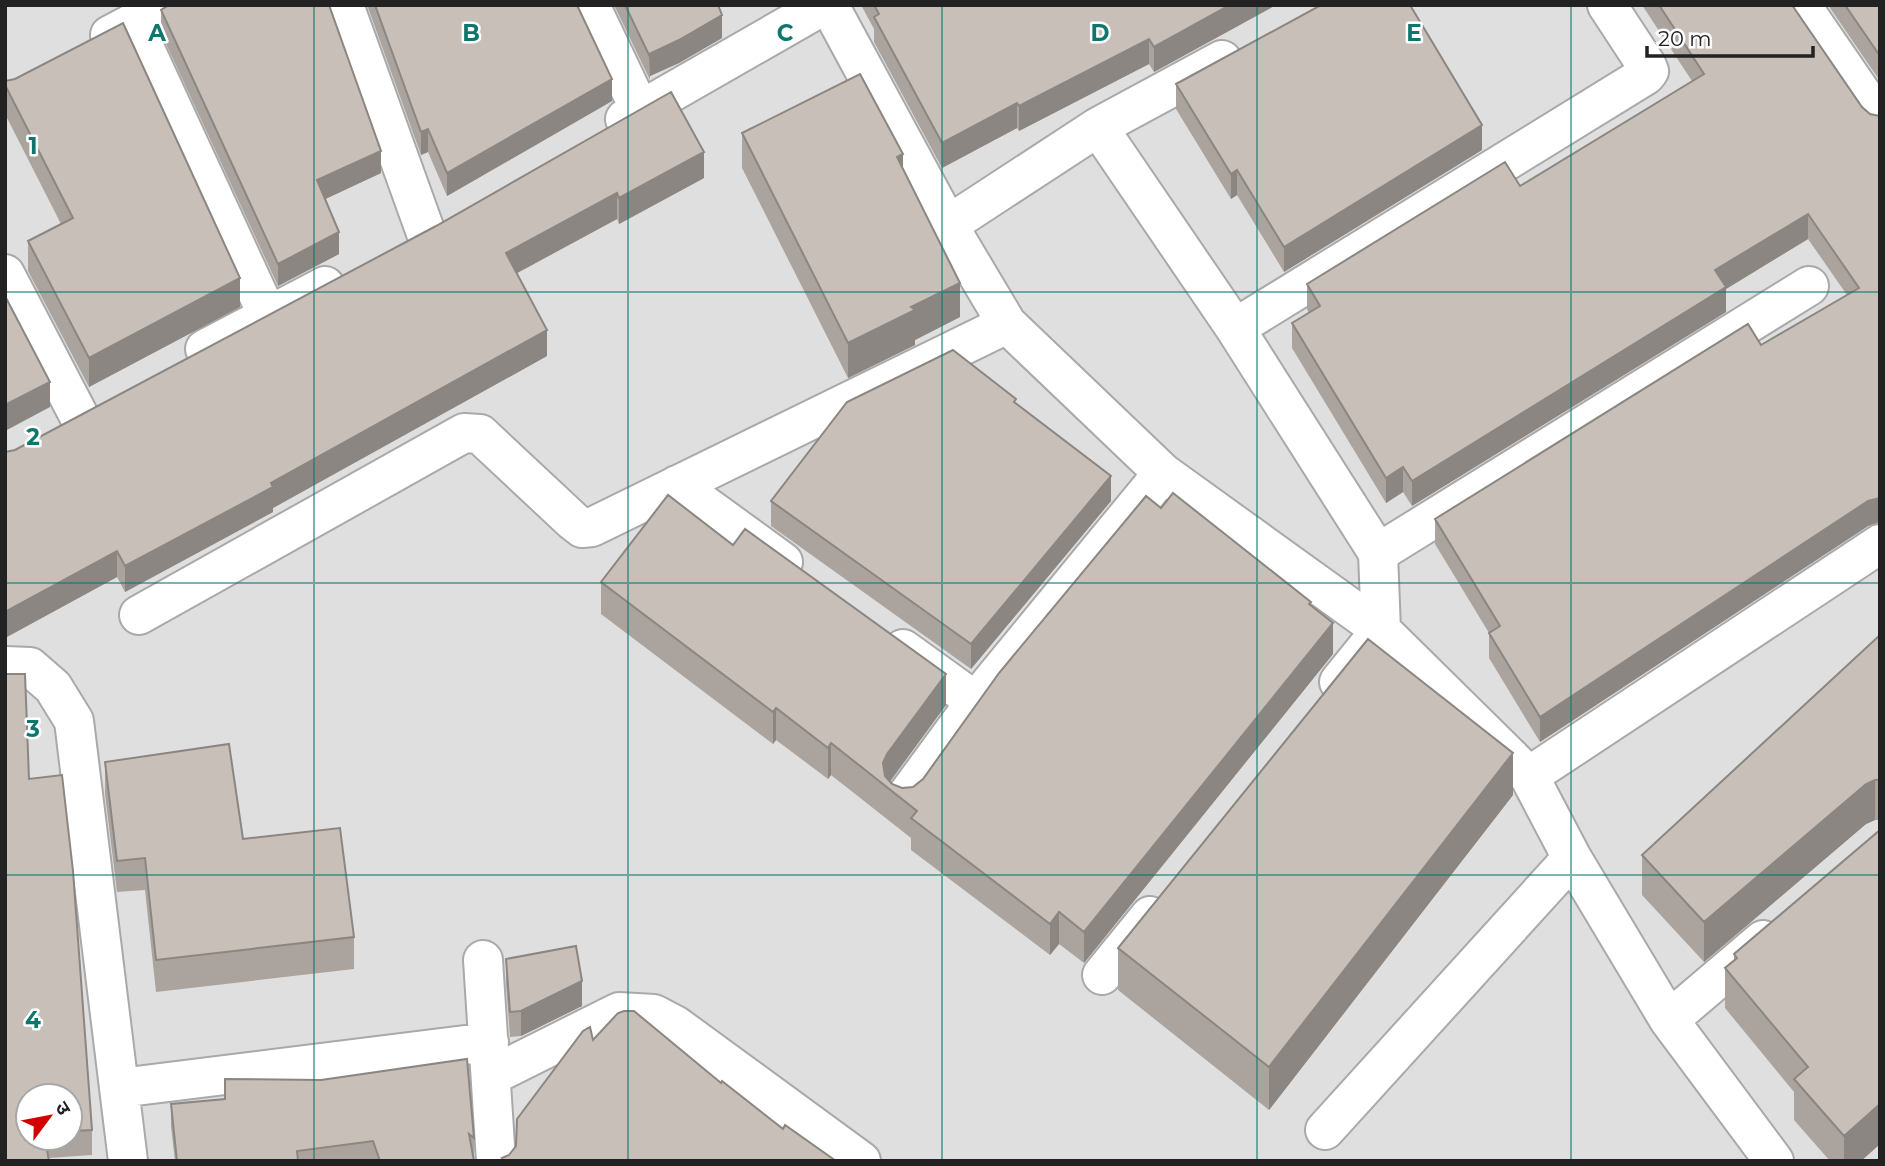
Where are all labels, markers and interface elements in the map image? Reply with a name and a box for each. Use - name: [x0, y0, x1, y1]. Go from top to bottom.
- scale bar: [1647, 14, 1813, 58]
- text: A: [147, 19, 166, 47]
- text: B: [462, 19, 480, 47]
- text: C: [777, 19, 794, 47]
- text: D: [1091, 19, 1110, 47]
- text: E: [1406, 19, 1422, 47]
- text: 20 m: [1658, 26, 1712, 51]
- text: 1: [28, 132, 38, 160]
- text: 2: [26, 423, 40, 451]
- text: 3: [25, 715, 40, 743]
- text: 4: [25, 1006, 41, 1034]
- north arrow: [14, 1082, 84, 1152]
- text: उ: [50, 1097, 76, 1120]

